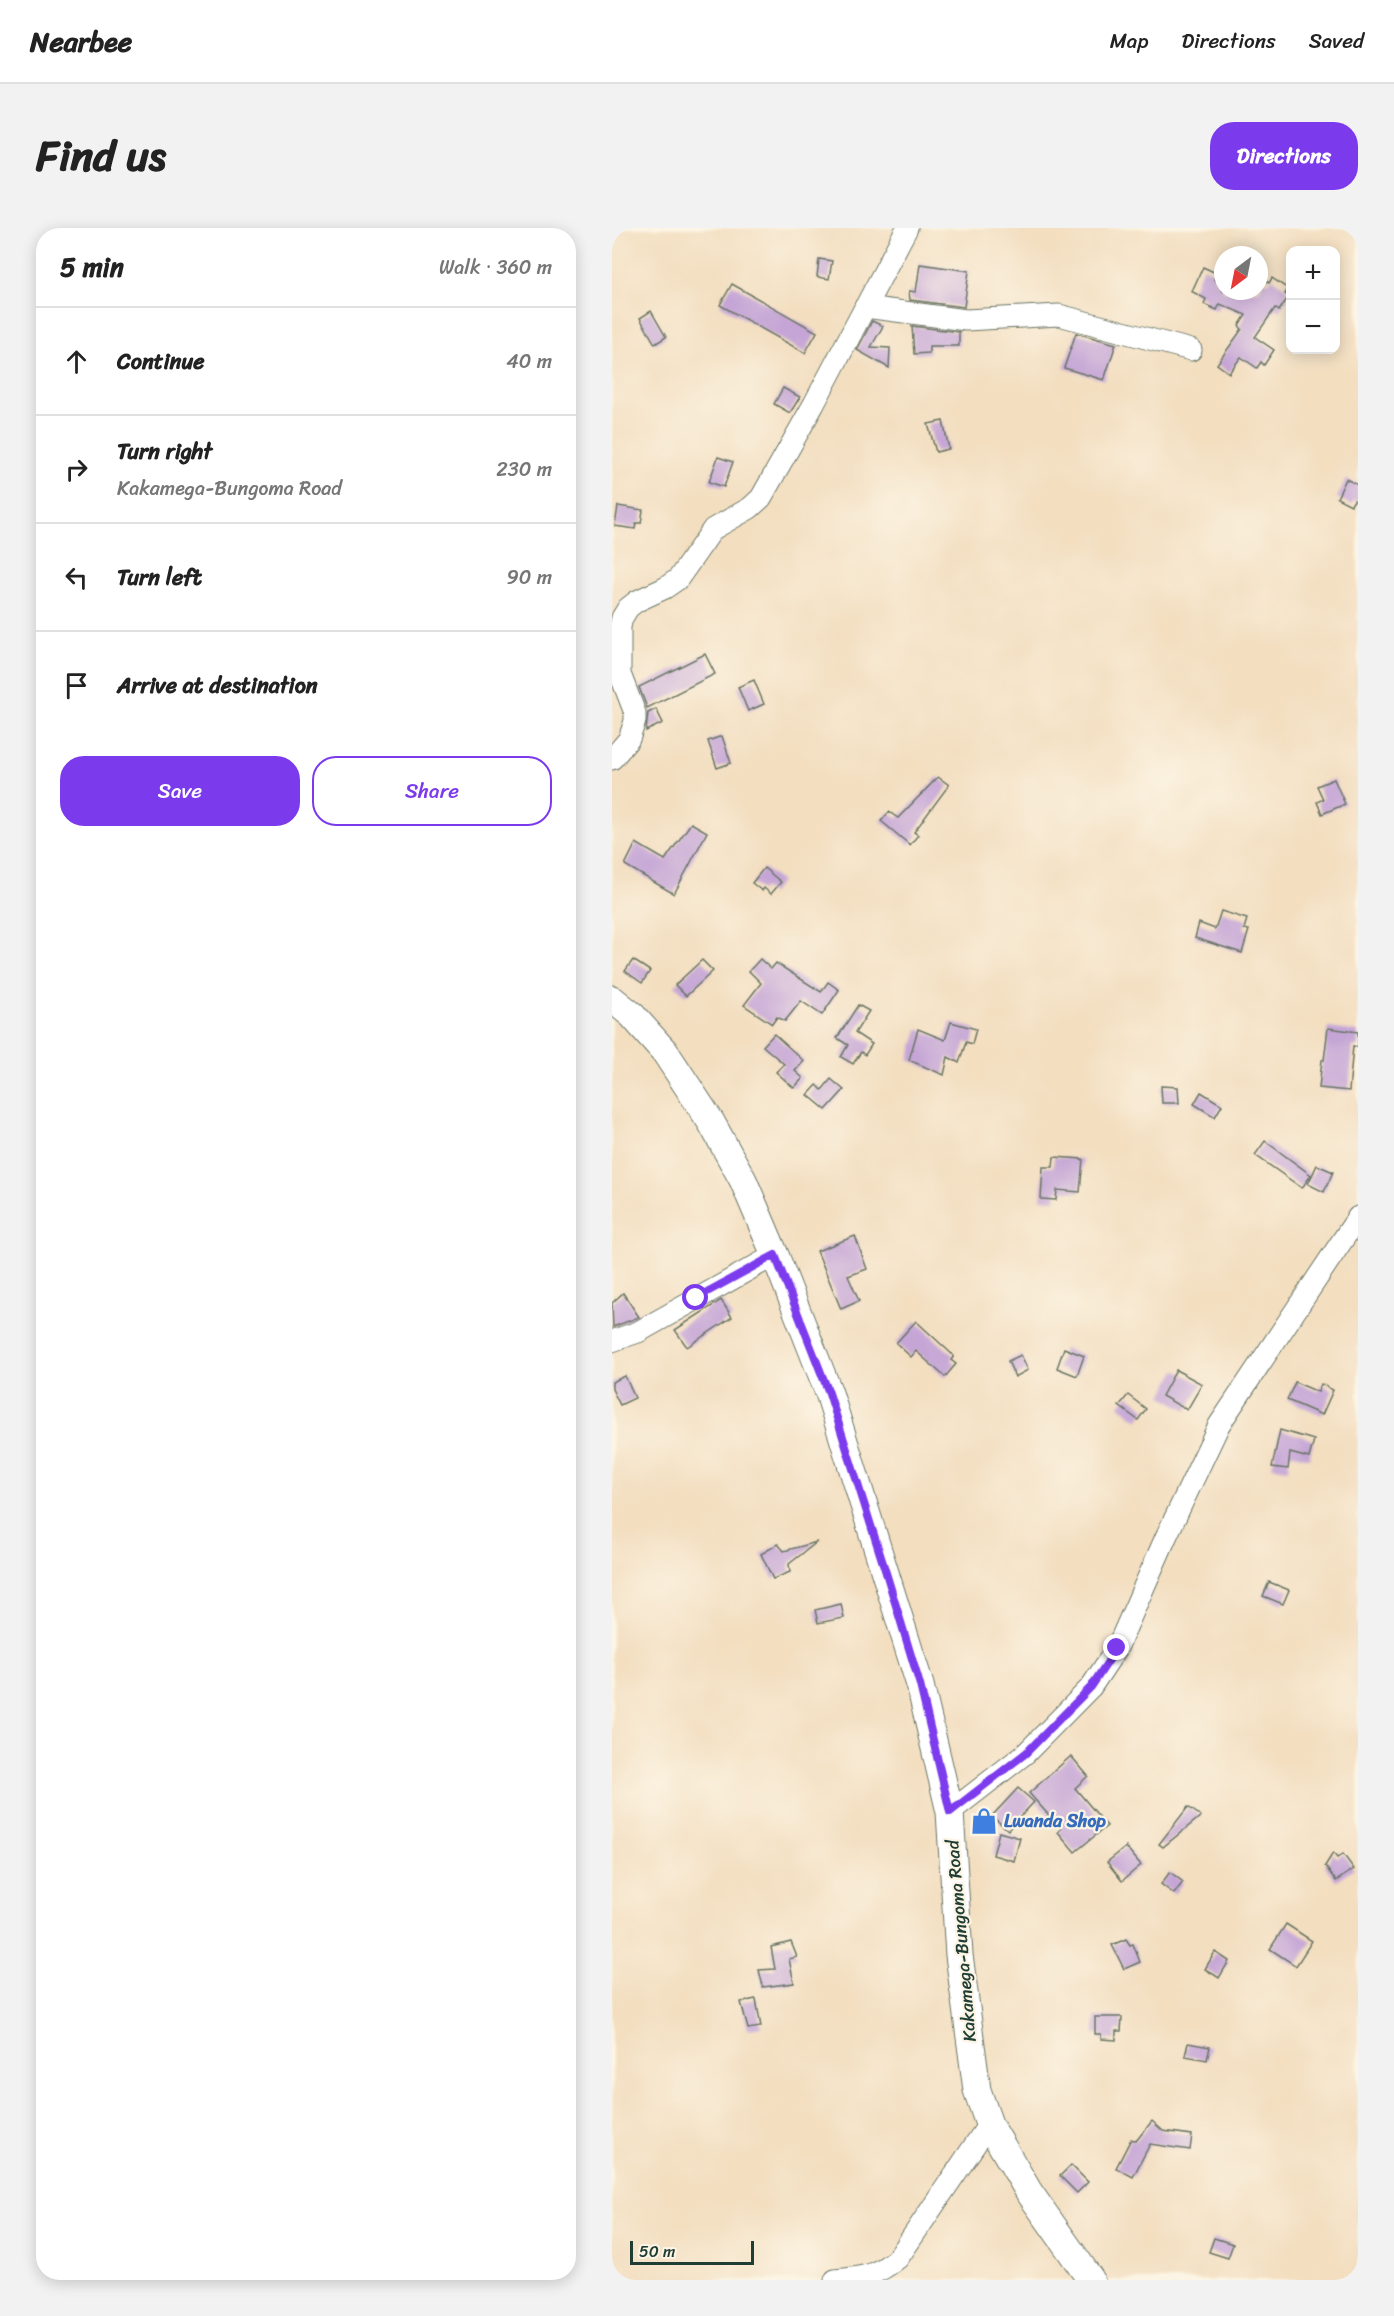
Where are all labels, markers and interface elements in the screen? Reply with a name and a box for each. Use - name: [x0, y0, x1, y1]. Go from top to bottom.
- text: Nearbee: [30, 17, 132, 66]
- text: Map: [1110, 22, 1148, 60]
- text: Directions: [1181, 22, 1276, 60]
- text: Saved: [1309, 22, 1364, 60]
- text: Find us: [36, 119, 166, 193]
- button: Directions: [1210, 122, 1358, 190]
- text: 5 min: [60, 244, 124, 290]
- north arrow: [1214, 246, 1268, 300]
- map controls: [1286, 246, 1340, 354]
- button: +: [1286, 246, 1340, 300]
- text: Walk · 360 m: [439, 250, 552, 285]
- button: −: [1286, 300, 1340, 354]
- text: Continue: [117, 342, 205, 381]
- text: 40 m: [506, 344, 552, 379]
- icon: ahead: [60, 345, 93, 378]
- text: Turn right: [117, 432, 212, 471]
- text: 230 m: [496, 452, 552, 487]
- icon: right: [60, 453, 93, 486]
- text: Kakamega-Bungoma Road: [117, 471, 342, 506]
- text: Turn left: [117, 558, 202, 597]
- text: 90 m: [507, 560, 552, 595]
- icon: left: [60, 561, 93, 594]
- text: Arrive at destination: [117, 666, 318, 705]
- icon: arrive: [60, 669, 93, 702]
- button: Save: [60, 756, 300, 826]
- button: Share: [312, 756, 552, 826]
- route start: [682, 1284, 708, 1310]
- route end: [1103, 1634, 1129, 1660]
- place label: Lwanda Shop: [1004, 1805, 1106, 1837]
- shop icon: Lwanda Shop: [969, 1806, 999, 1836]
- street label: Kakamega-Bungoma Road: [936, 1837, 986, 2043]
- text: 50 m: [639, 2237, 675, 2266]
- scale bar: [630, 2238, 754, 2266]

